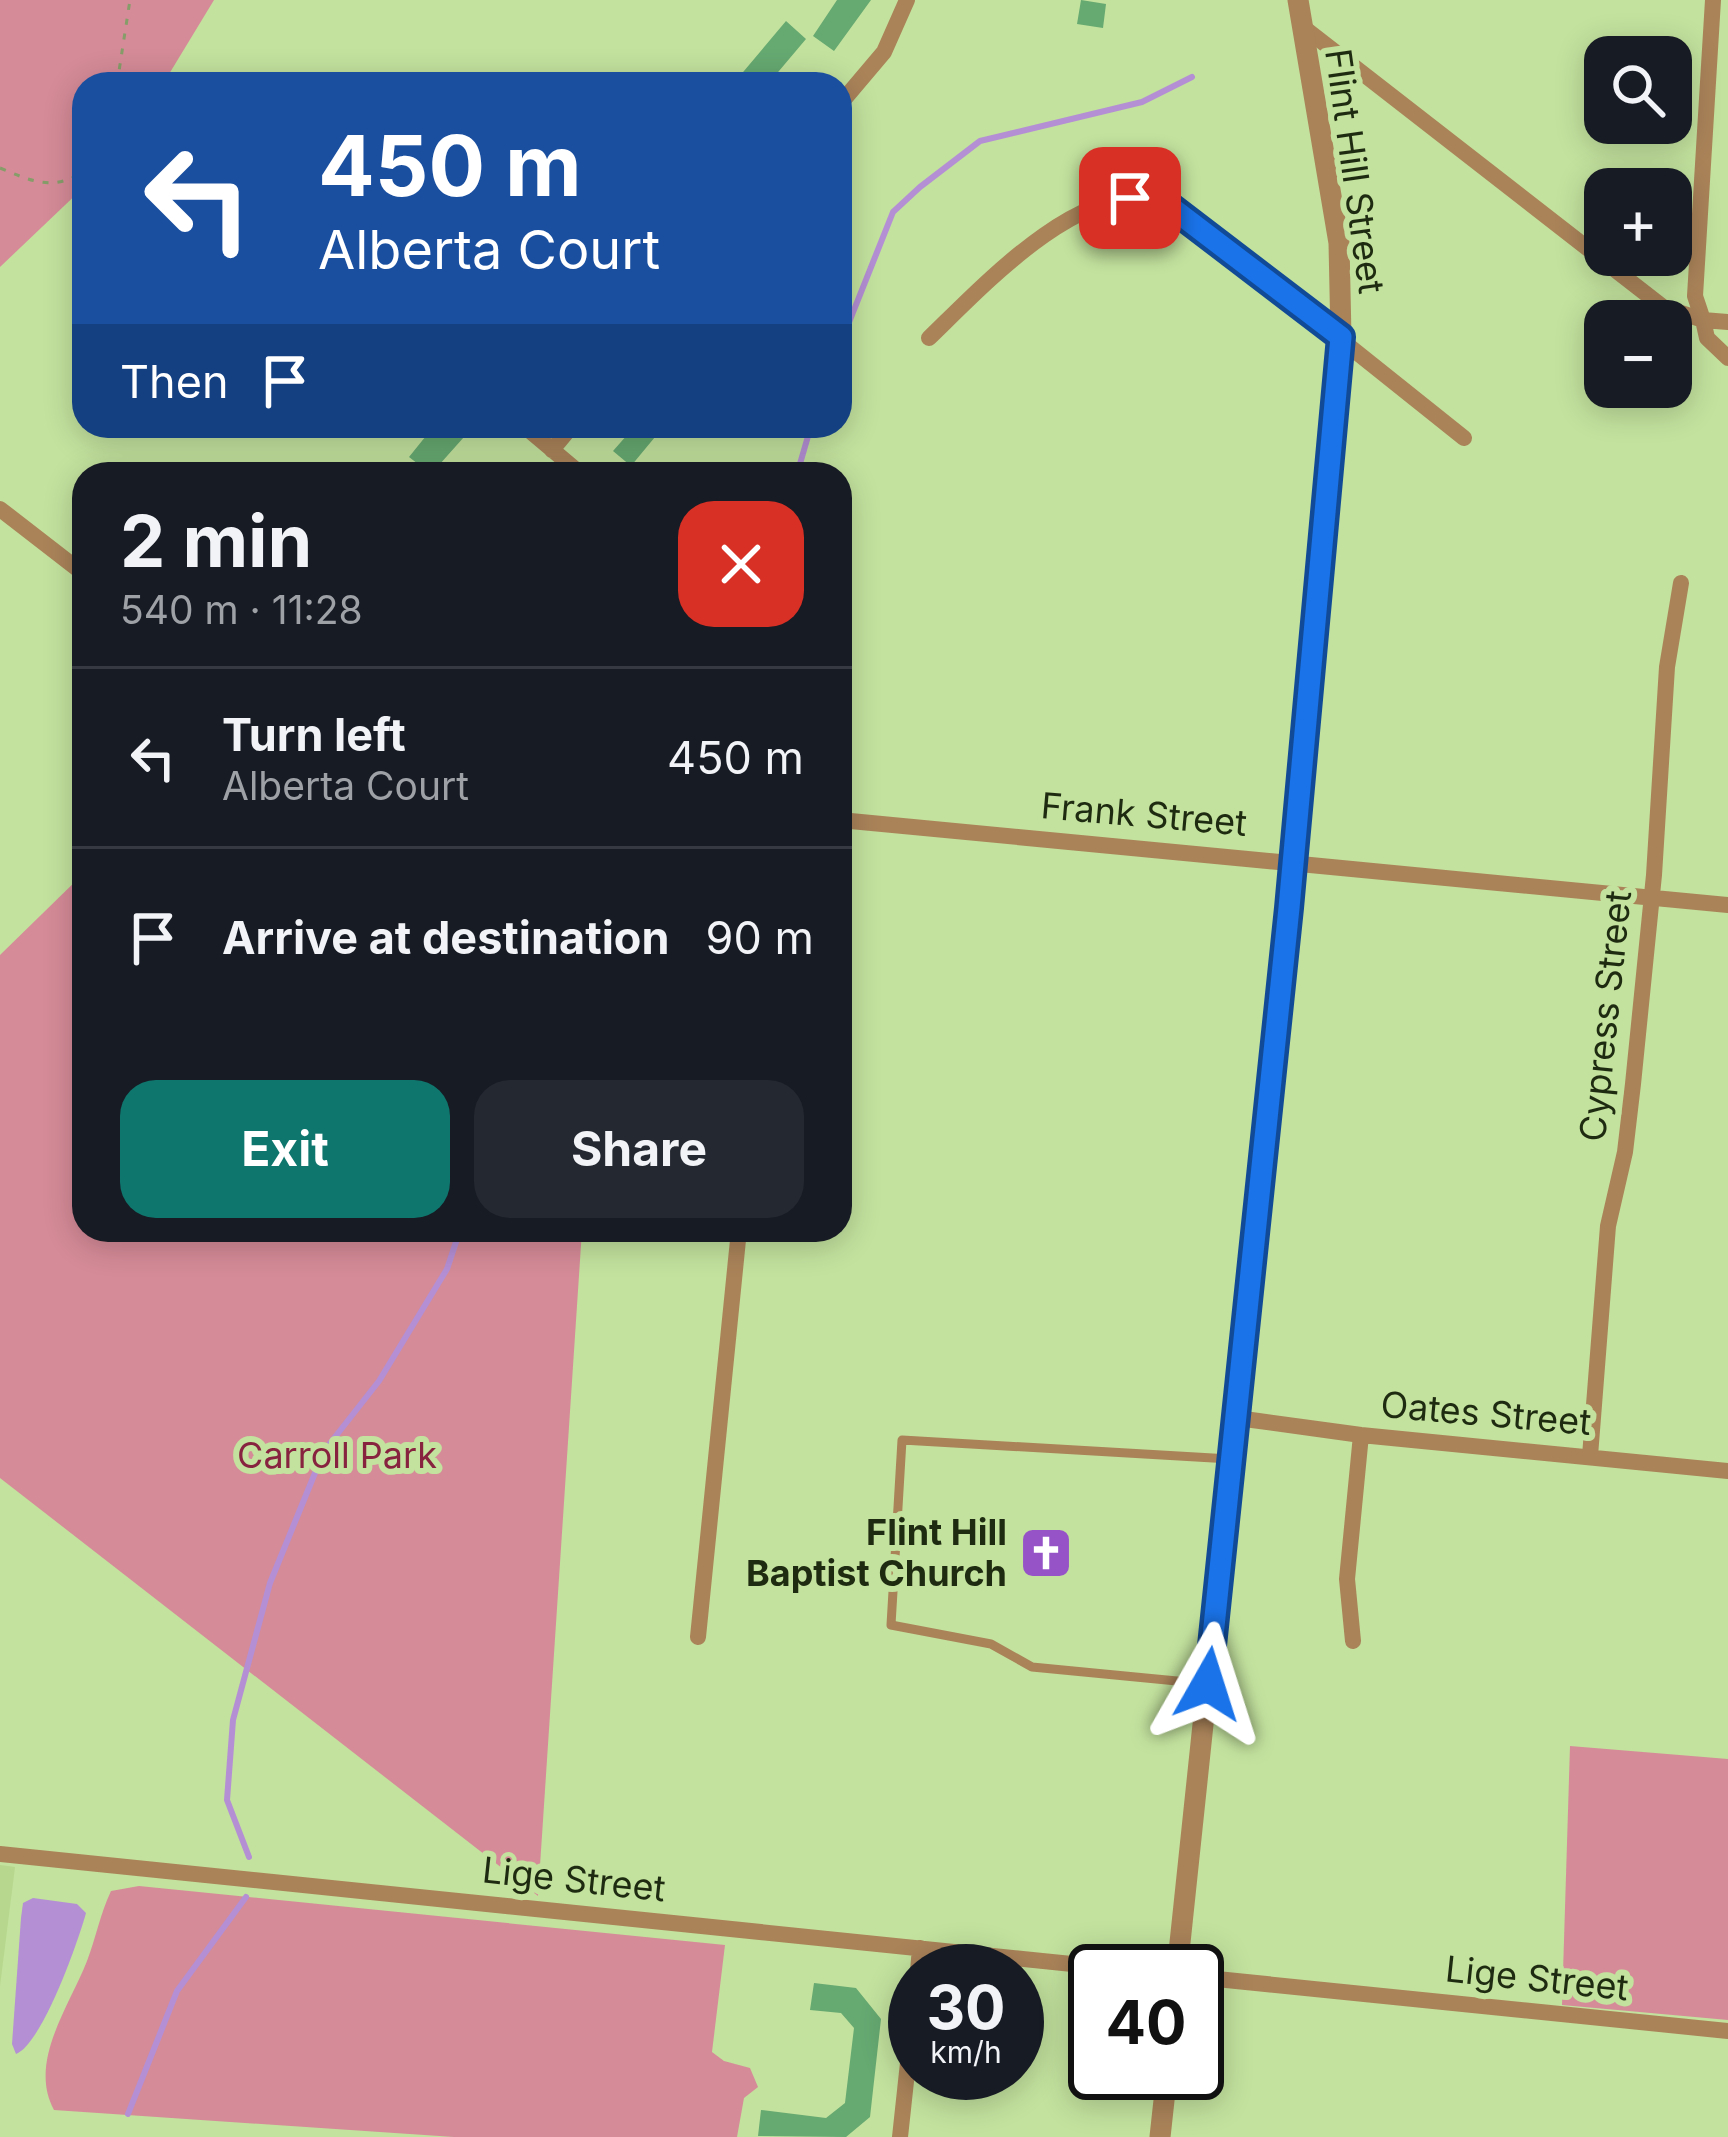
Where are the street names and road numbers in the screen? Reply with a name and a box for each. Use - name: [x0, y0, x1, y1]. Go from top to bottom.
- street label: Flint Hill Street: [1316, 46, 1394, 296]
- street label: Frank Street: [1039, 783, 1249, 845]
- street label: Cypress Street: [1570, 888, 1640, 1144]
- street label: Oates Street: [1379, 1382, 1593, 1444]
- street label: Lige Street: [480, 1848, 668, 1911]
- street label: Lige Street: [1443, 1947, 1631, 2010]

